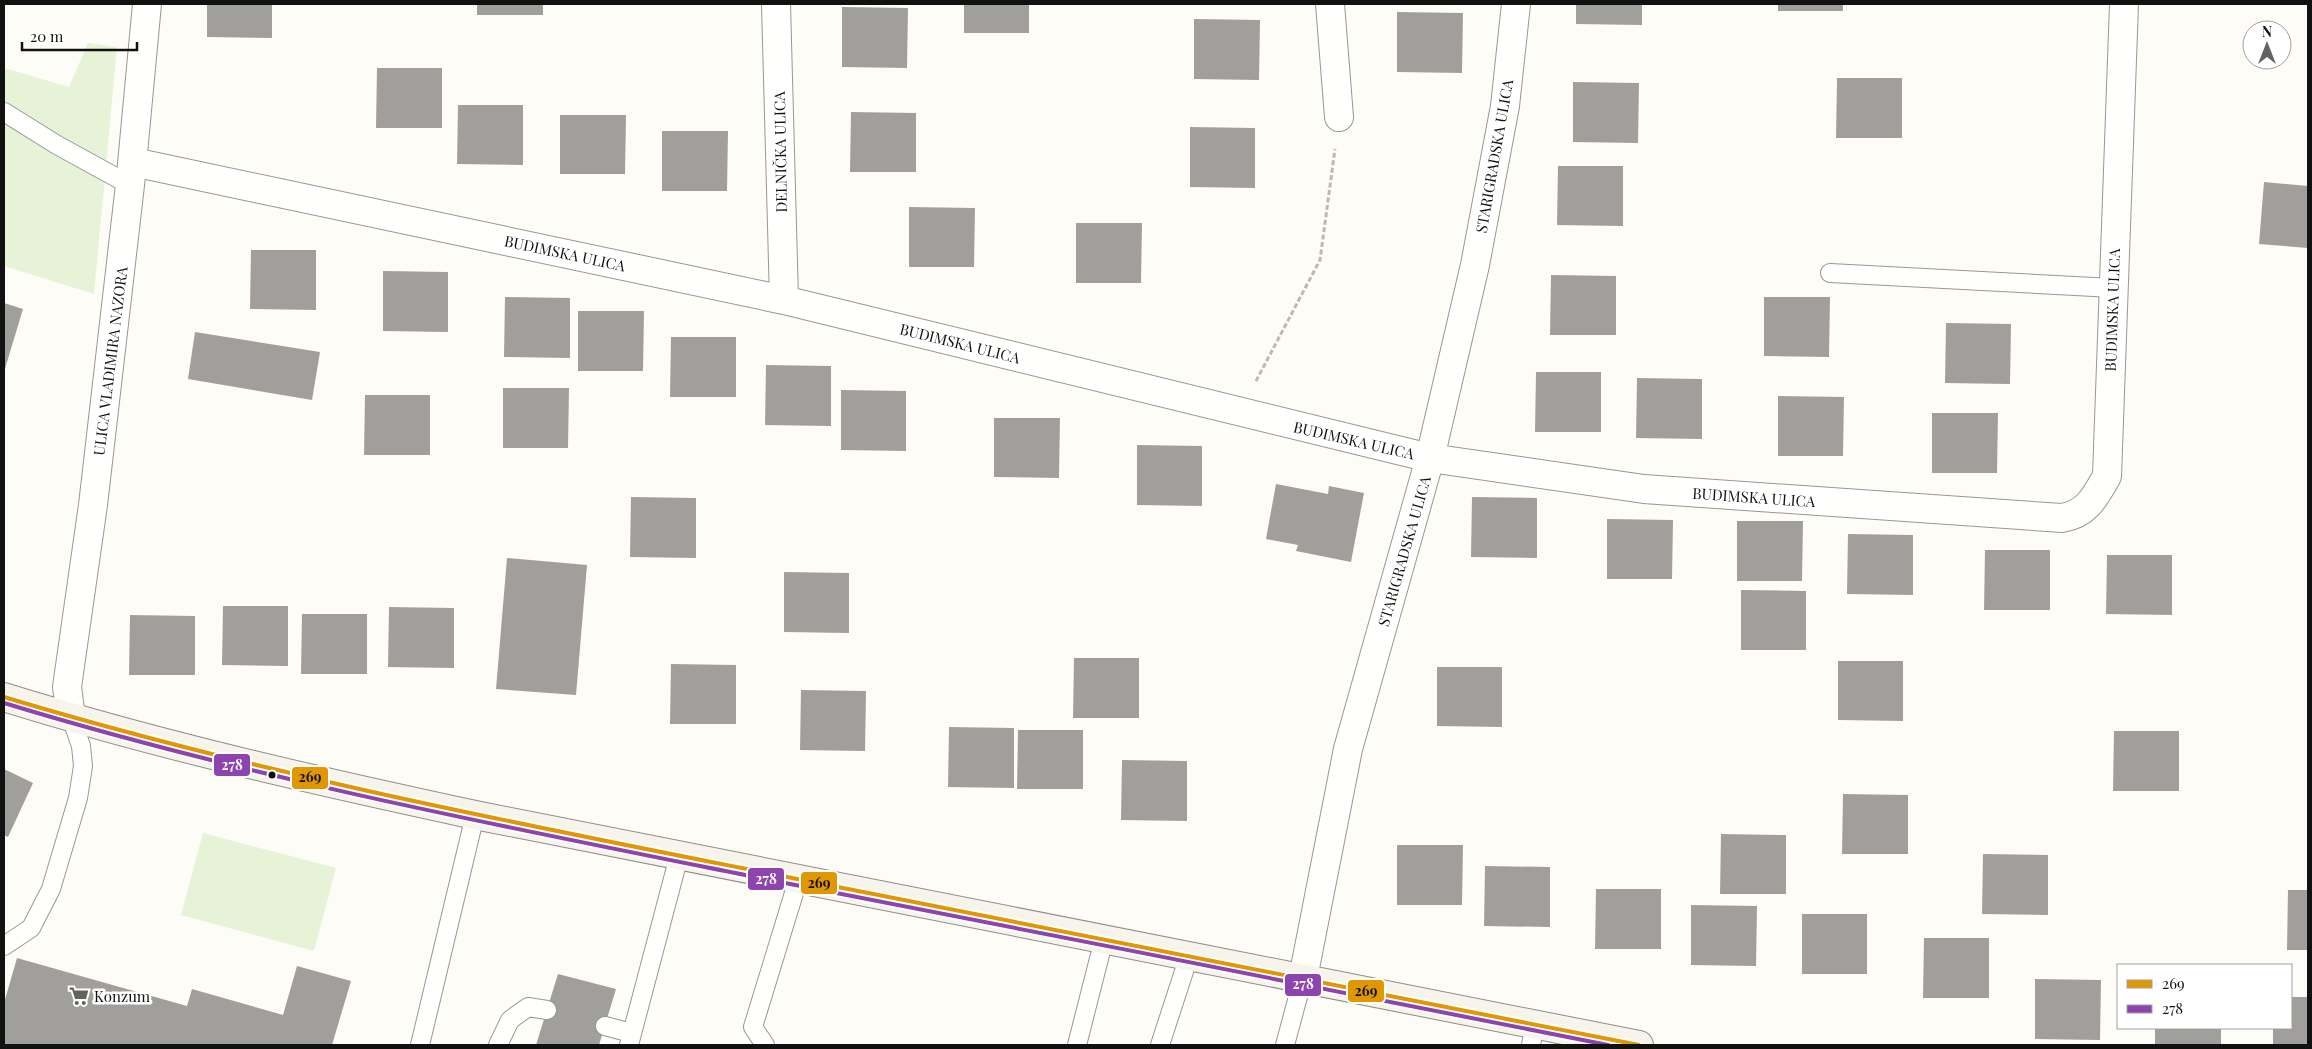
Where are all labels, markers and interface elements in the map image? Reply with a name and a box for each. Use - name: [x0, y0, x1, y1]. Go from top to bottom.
- scale bar: [22, 20, 138, 52]
- north arrow: [2242, 20, 2292, 70]
- text: N: [2262, 22, 2272, 41]
- text: 20 m: [30, 26, 64, 46]
- street label: STARIGRADSKA ULICA: [1471, 77, 1517, 234]
- street label: DELNIČKA ULICA: [769, 91, 791, 213]
- street label: BUDIMSKA ULICA: [503, 230, 628, 276]
- street label: BUDIMSKA ULICA: [2100, 248, 2124, 372]
- street label: ULICA VLADIMIRA NAZORA: [88, 265, 132, 457]
- street label: BUDIMSKA ULICA: [898, 318, 1023, 368]
- street label: BUDIMSKA ULICA: [1292, 416, 1417, 464]
- street label: STARIGRADSKA ULICA: [1373, 473, 1435, 629]
- street label: BUDIMSKA ULICA: [1692, 483, 1817, 511]
- line badge: 278: [213, 753, 251, 777]
- text: 278: [221, 755, 243, 774]
- line badge: 269: [291, 766, 329, 790]
- text: 269: [299, 767, 322, 786]
- unlabelled marker: [267, 770, 277, 780]
- line badge: 278: [747, 867, 785, 891]
- text: 278: [755, 869, 777, 888]
- line badge: 269: [800, 871, 838, 895]
- text: 269: [808, 873, 831, 892]
- legend: [2117, 964, 2292, 1029]
- line badge: 278: [1284, 973, 1322, 997]
- text: 269: [2162, 973, 2185, 993]
- text: 278: [1292, 974, 1314, 993]
- line badge: 269: [1347, 979, 1385, 1003]
- text: 269: [1355, 981, 1378, 1000]
- supermarket icon: Konzum: [68, 985, 90, 1007]
- place label: Konzum: [94, 986, 151, 1006]
- text: 278: [2162, 998, 2183, 1018]

